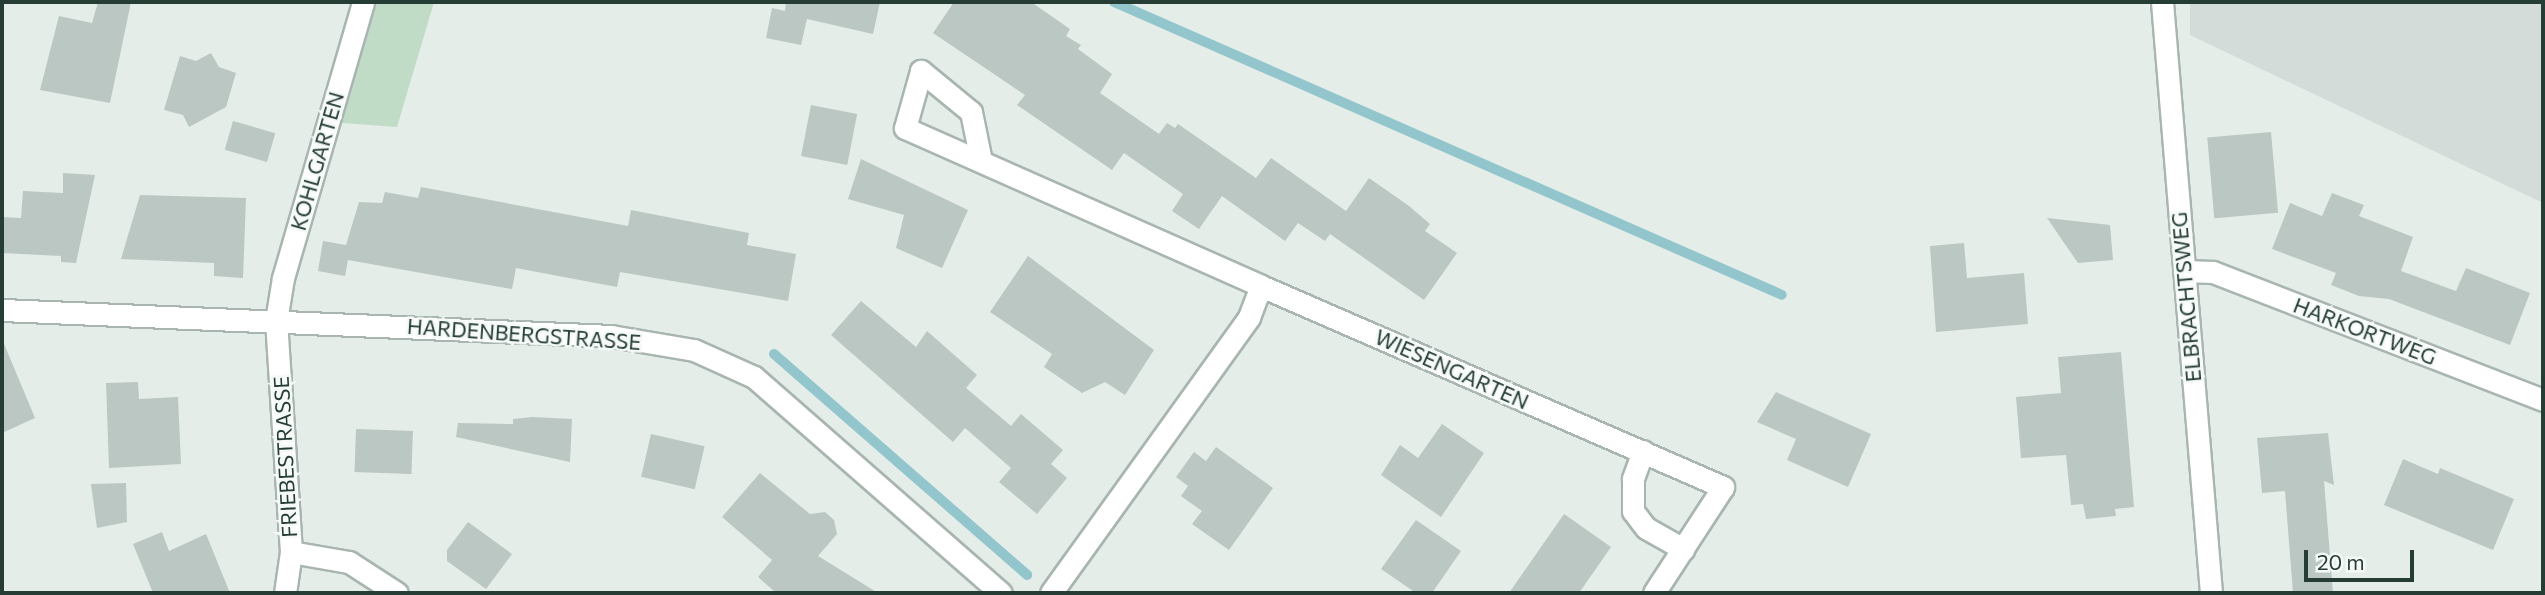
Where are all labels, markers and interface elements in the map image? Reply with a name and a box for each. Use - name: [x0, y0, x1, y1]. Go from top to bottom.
- street label: KOHLGARTEN: [285, 89, 349, 233]
- street label: ELBRACHTSWEG: [2166, 211, 2206, 383]
- street label: HARKORTWEG: [2290, 292, 2440, 370]
- street label: HARDENBERGSTRASSE: [406, 313, 642, 355]
- street label: WIESENGARTEN: [1371, 324, 1533, 414]
- street label: FRIEBESTRASSE: [268, 376, 302, 538]
- scale bar: [2307, 536, 2417, 580]
- text: 20 m: [2317, 549, 2365, 574]

